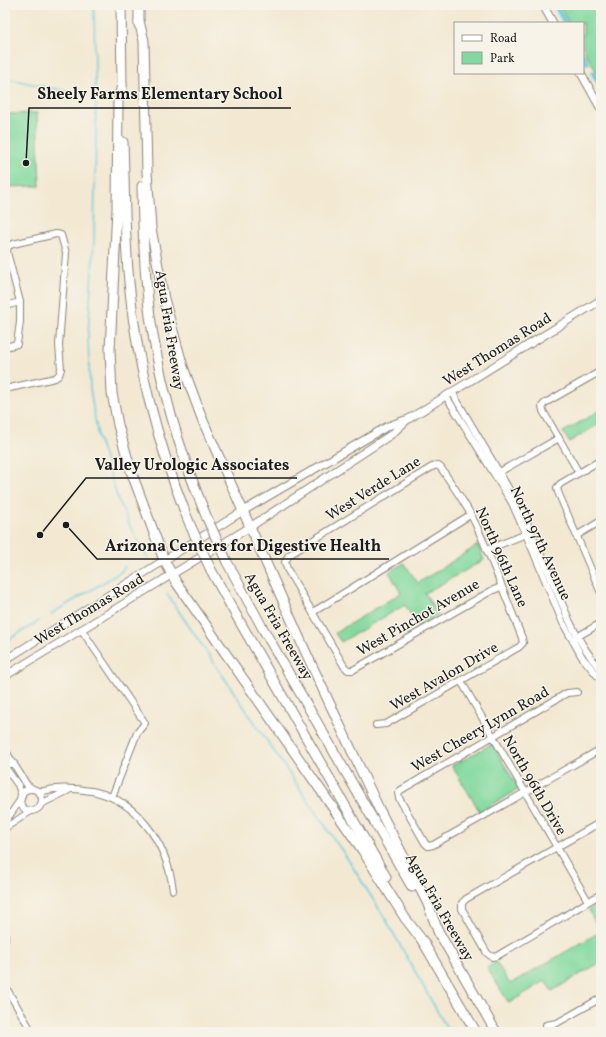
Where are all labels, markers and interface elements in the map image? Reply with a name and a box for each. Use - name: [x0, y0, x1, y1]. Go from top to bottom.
- legend: [454, 22, 584, 74]
- text: Road: [490, 31, 517, 47]
- text: Park: [490, 51, 515, 67]
- callout: Sheely Farms Elementary School: [29, 80, 291, 108]
- text: Sheely Farms Elementary School: [37, 84, 283, 106]
- street label: Agua Fria Freeway: [149, 269, 188, 392]
- street label: West Thomas Road: [439, 308, 556, 392]
- callout: Valley Urologic Associates: [86, 450, 297, 478]
- street label: West Verde Lane: [322, 452, 425, 527]
- text: Valley Urologic Associates: [95, 455, 289, 477]
- street label: North 97th Avenue: [504, 483, 575, 604]
- street label: North 96th Lane: [469, 504, 532, 611]
- callout: Arizona Centers for Digestive Health: [97, 531, 389, 559]
- text: Arizona Centers for Digestive Health: [105, 536, 381, 558]
- street label: West Thomas Road: [31, 569, 149, 651]
- street label: Agua Fria Freeway: [238, 569, 317, 685]
- street label: West Pinchot Avenue: [354, 575, 484, 662]
- street label: West Avalon Drive: [387, 638, 503, 717]
- street label: West Cheery Lynn Road: [408, 682, 553, 778]
- street label: North 96th Drive: [497, 732, 571, 840]
- street label: Agua Fria Freeway: [399, 850, 478, 966]

